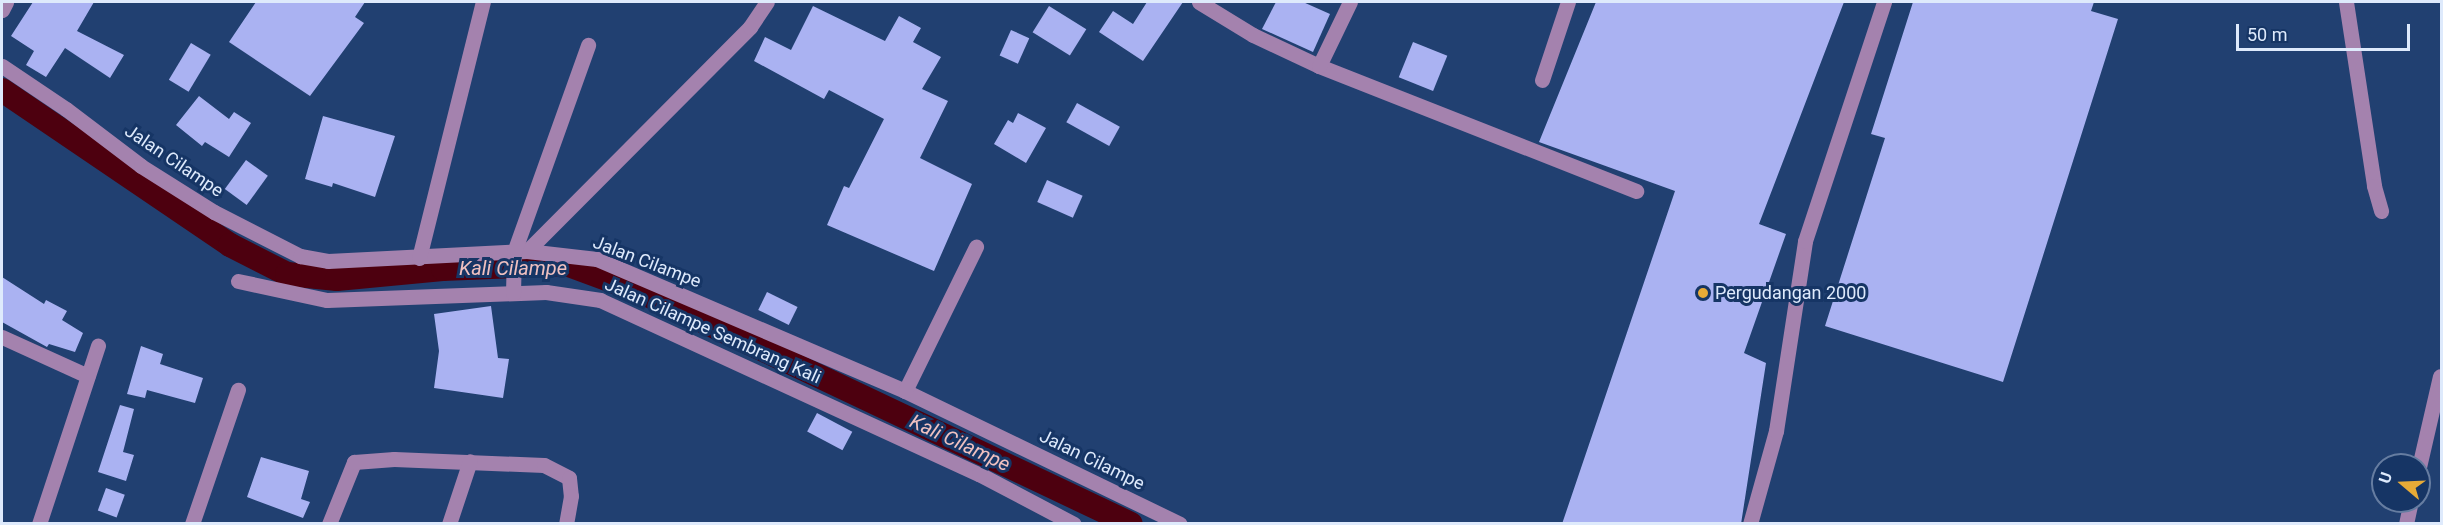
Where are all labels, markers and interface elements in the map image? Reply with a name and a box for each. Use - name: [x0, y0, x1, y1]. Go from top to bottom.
- scale bar: [2239, 12, 2413, 50]
- text: 50 m: [2247, 24, 2287, 45]
- street label: Jalan Cilampe: [121, 120, 227, 202]
- street label: Jalan Cilampe: [590, 231, 704, 293]
- water label: Kali Cilampe: [459, 256, 567, 280]
- street label: Jalan Cilampe Sembrang Kali: [602, 273, 824, 389]
- place label: Pergudangan 2000: [1715, 282, 1866, 304]
- marker: Pergudangan 2000: [1696, 286, 1710, 300]
- water label: Kali Cilampe: [906, 409, 1014, 477]
- street label: Jalan Cilampe: [1036, 425, 1148, 495]
- north arrow: [2371, 453, 2431, 513]
- text: U: [2375, 470, 2396, 486]

